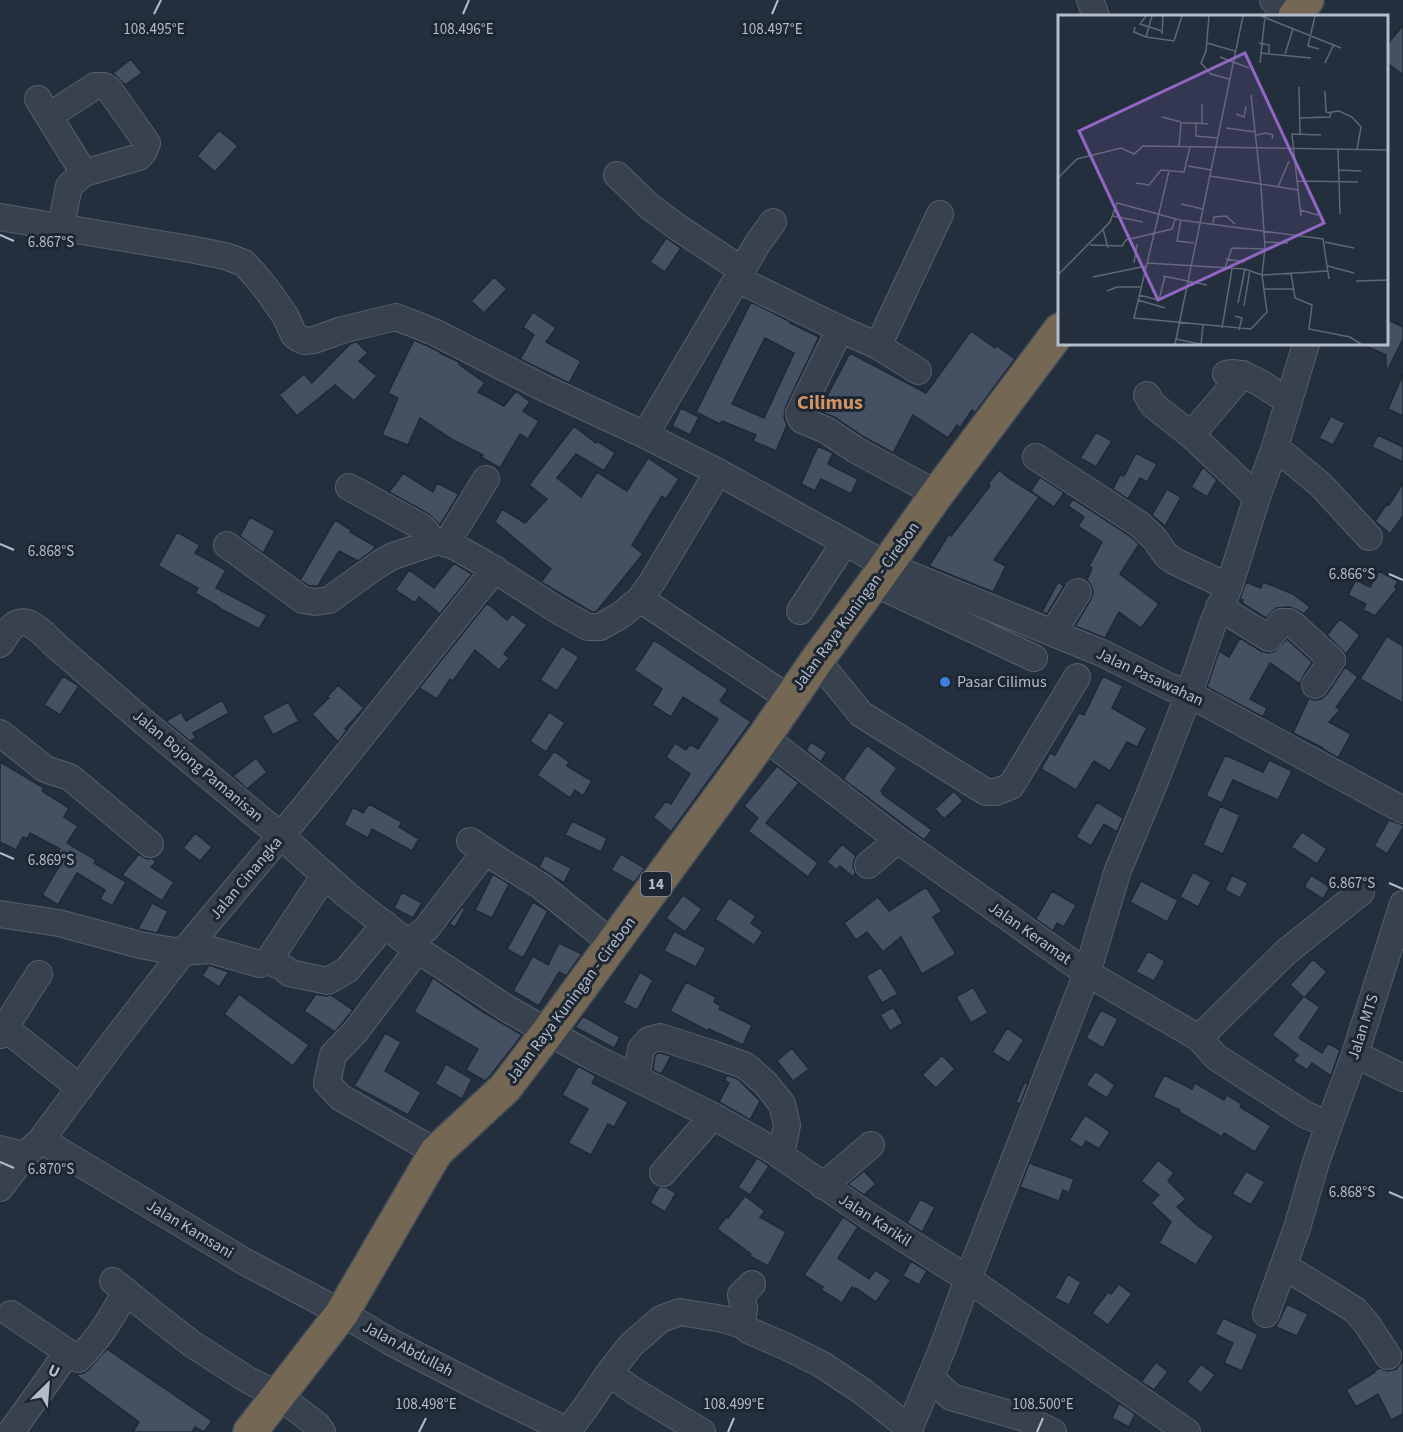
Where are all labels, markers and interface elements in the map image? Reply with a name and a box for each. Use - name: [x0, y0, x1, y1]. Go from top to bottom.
- inset map: [1058, 15, 1388, 345]
- text: 108.495°E: [123, 19, 185, 40]
- text: 108.496°E: [432, 19, 494, 40]
- text: 108.497°E: [741, 19, 803, 40]
- text: 6.867°S: [28, 232, 74, 253]
- district label: Cilimus: [797, 389, 863, 417]
- street label: Jalan Raya Kuningan - Cirebon: [787, 517, 925, 695]
- text: 6.868°S: [28, 541, 74, 562]
- text: 6.866°S: [1329, 564, 1375, 585]
- street label: Jalan Pasawahan: [1093, 643, 1207, 711]
- place label: Pasar Cilimus: [957, 671, 1047, 693]
- marker: Pasar Cilimus: [938, 675, 952, 689]
- street label: Jalan Bojong Pamanisan: [128, 705, 268, 827]
- street label: Jalan Cinangka: [205, 832, 287, 924]
- text: 6.869°S: [28, 850, 74, 871]
- road number: 14: [641, 872, 671, 896]
- text: 6.867°S: [1329, 873, 1375, 894]
- street label: Jalan Keramat: [984, 896, 1076, 970]
- street label: Jalan Raya Kuningan - Cirebon: [501, 912, 641, 1088]
- street label: Jalan MTS: [1342, 991, 1384, 1063]
- text: 6.870°S: [28, 1159, 74, 1180]
- text: 6.868°S: [1329, 1182, 1375, 1203]
- street label: Jalan Karikil: [834, 1188, 916, 1252]
- street label: Jalan Kamsani: [142, 1194, 238, 1264]
- street label: Jalan Abdullah: [359, 1316, 457, 1382]
- north arrow: [18, 1354, 78, 1414]
- text: U: [44, 1359, 63, 1384]
- text: 108.498°E: [395, 1394, 457, 1415]
- text: 108.499°E: [703, 1394, 765, 1415]
- text: 108.500°E: [1012, 1394, 1074, 1415]

